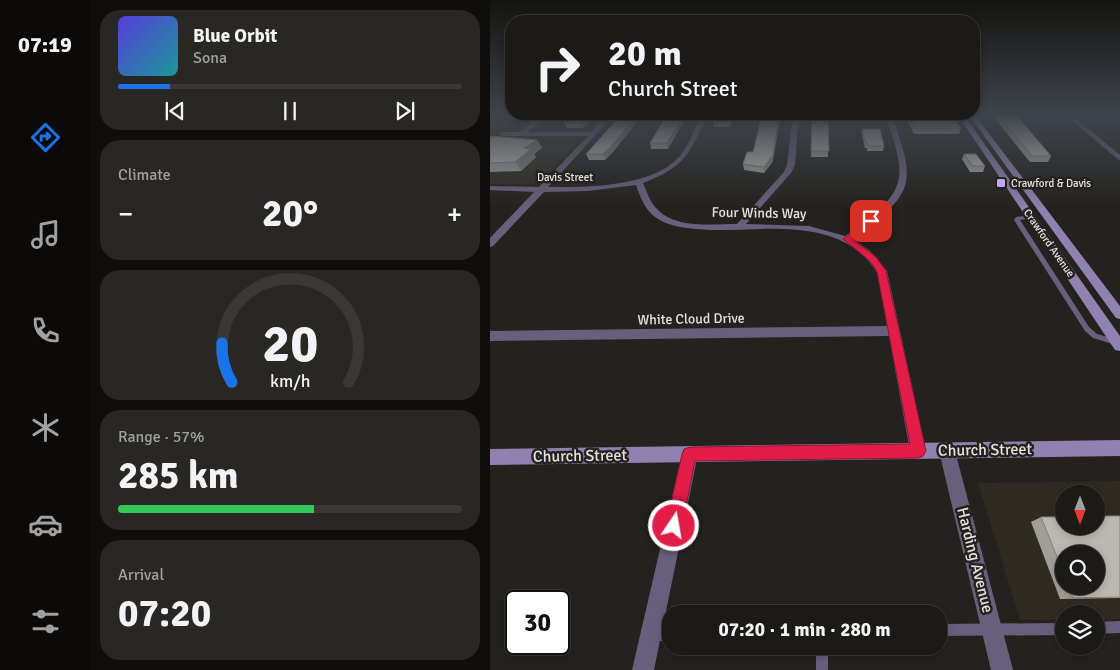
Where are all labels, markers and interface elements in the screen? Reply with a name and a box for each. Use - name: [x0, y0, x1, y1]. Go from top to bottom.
- text: Blue Orbit: [193, 24, 277, 48]
- text: 07:19: [18, 31, 72, 58]
- text: 20 m: [608, 32, 682, 75]
- icon: right: [525, 35, 590, 100]
- text: Sona: [193, 48, 227, 68]
- text: Church Street: [608, 75, 737, 102]
- icon: previous: [161, 97, 189, 125]
- icon: pause: [276, 97, 304, 125]
- icon: next: [391, 97, 419, 125]
- icon: directions: [28, 120, 63, 155]
- text: Climate: [118, 165, 171, 185]
- street label: Davis Street: [537, 171, 593, 184]
- marker: Crawford & Davis: [995, 177, 1007, 189]
- place label: Crawford & Davis: [1011, 177, 1091, 190]
- text: 20°: [262, 190, 318, 237]
- text: −: [118, 197, 133, 231]
- text: +: [447, 197, 462, 231]
- pin: [850, 200, 892, 242]
- street label: Four Winds Way: [711, 204, 807, 222]
- street label: Crawford Avenue: [1021, 206, 1077, 280]
- icon: arrive: [857, 207, 885, 235]
- icon: music: [28, 217, 63, 252]
- street label: White Cloud Drive: [637, 310, 745, 328]
- text: 20: [262, 312, 318, 376]
- icon: phone: [28, 313, 63, 348]
- text: km/h: [270, 370, 310, 392]
- icon: climate: [28, 410, 63, 445]
- text: Range · 57%: [118, 427, 204, 447]
- street label: Church Street: [938, 439, 1033, 461]
- street label: Church Street: [533, 445, 628, 467]
- text: 285 km: [118, 452, 239, 499]
- north arrow: [1055, 485, 1105, 535]
- map controls: [1055, 485, 1105, 655]
- position arrow: [647, 499, 699, 551]
- street label: Harding Avenue: [952, 505, 998, 615]
- icon: car: [28, 507, 63, 542]
- button: search: [1055, 545, 1105, 595]
- text: Arrival: [118, 565, 164, 585]
- text: 07:20: [118, 590, 211, 637]
- speed limit sign: 30: [505, 590, 570, 655]
- icon: filters: [28, 604, 63, 639]
- button: layers: [1055, 605, 1105, 655]
- text: 07:20 · 1 min · 280 m: [718, 618, 891, 642]

